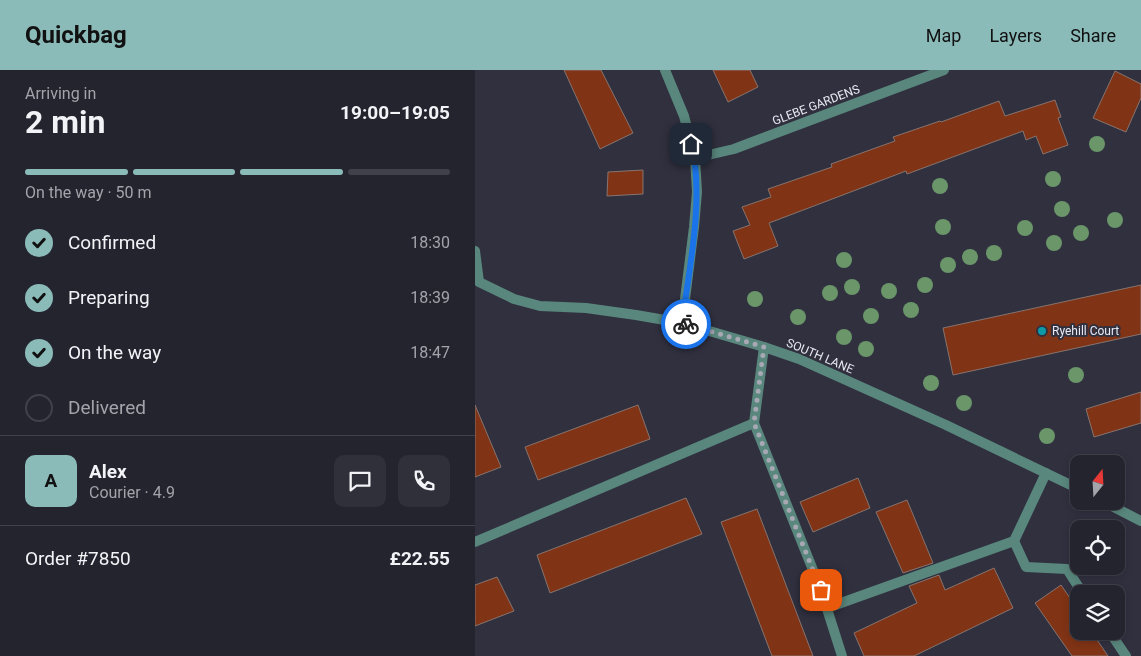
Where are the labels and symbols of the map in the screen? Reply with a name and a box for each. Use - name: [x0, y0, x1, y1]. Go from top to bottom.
- street label: GLEBE GARDENS: [770, 82, 862, 128]
- pin: [670, 123, 712, 165]
- courier: [661, 299, 711, 349]
- place label: Ryehill Court: [1052, 324, 1119, 338]
- marker: Ryehill Court: [1036, 325, 1048, 337]
- street label: SOUTH LANE: [784, 336, 856, 377]
- north arrow: [1070, 455, 1125, 510]
- pin: [800, 569, 842, 611]

